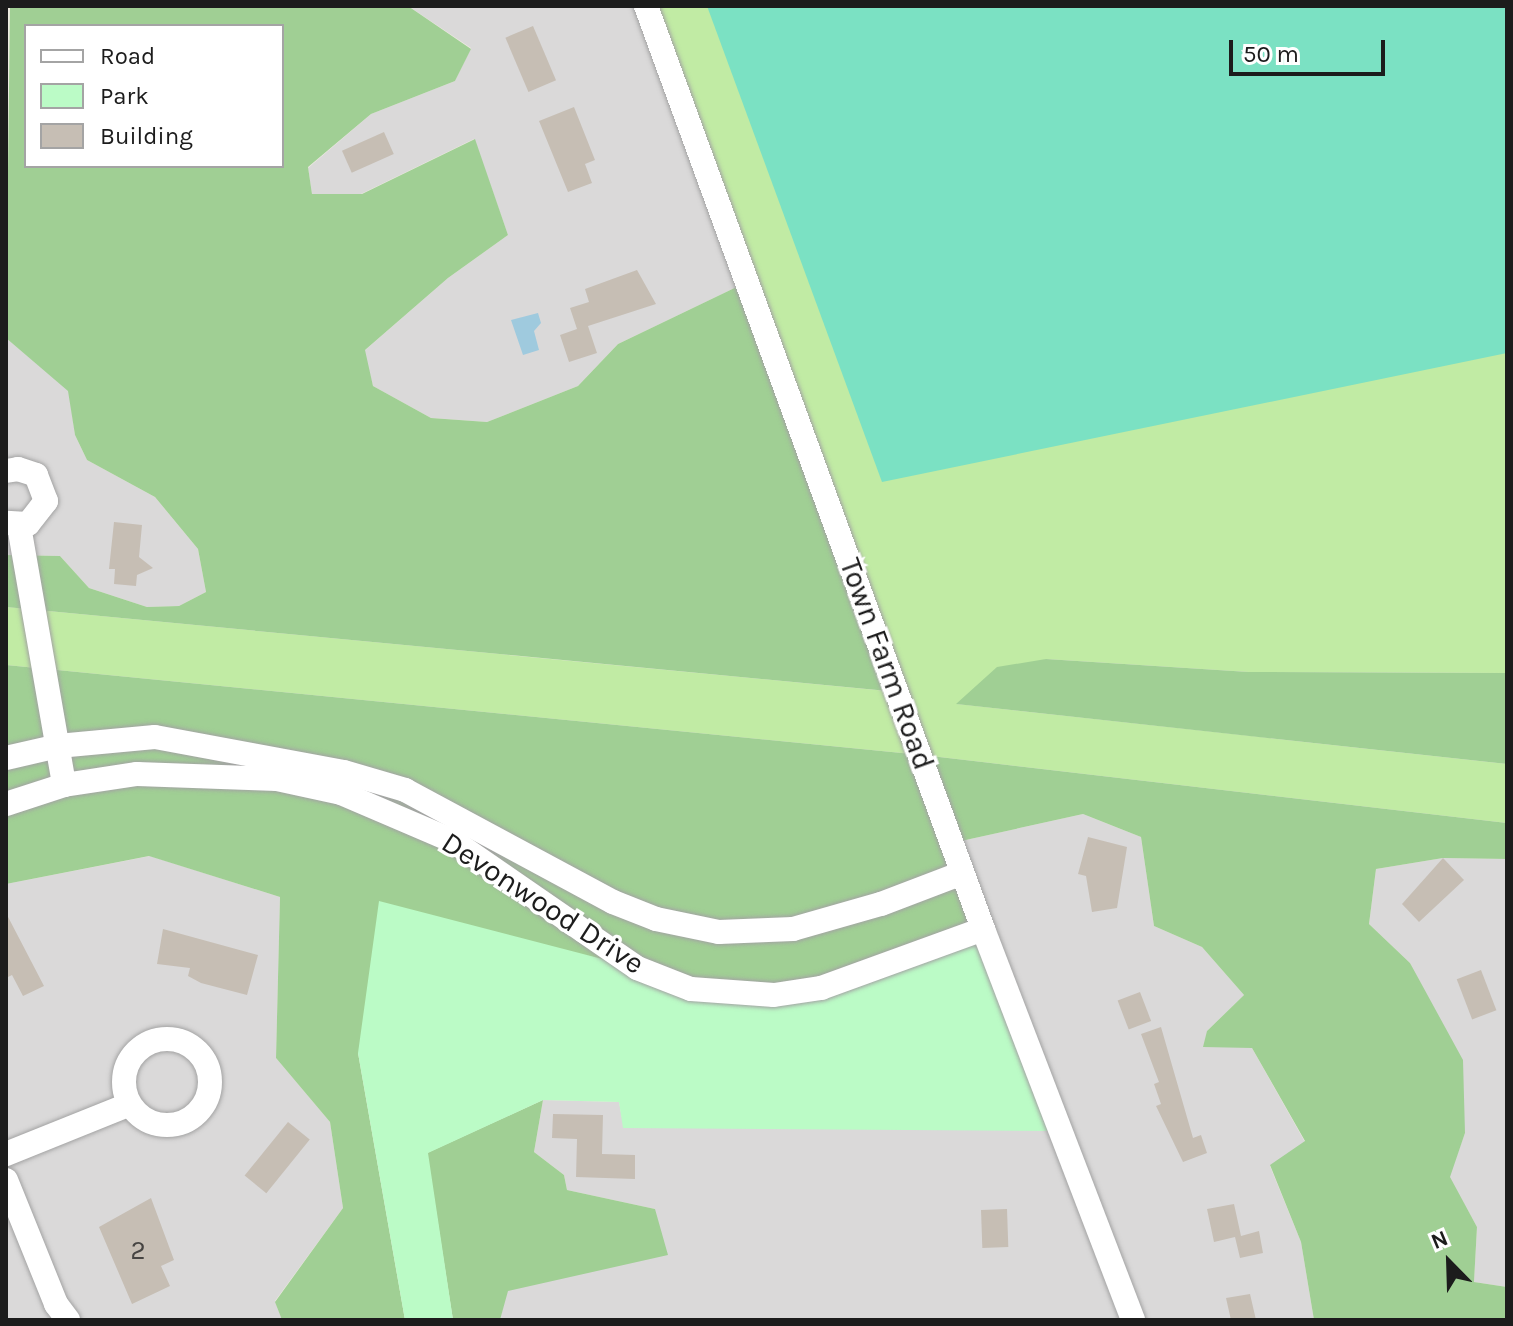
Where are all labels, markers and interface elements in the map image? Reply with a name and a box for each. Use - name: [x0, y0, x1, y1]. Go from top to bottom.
- legend: [24, 24, 284, 168]
- scale bar: [1233, 24, 1389, 74]
- text: 50 m: [1243, 40, 1299, 68]
- text: Road: [100, 42, 155, 70]
- text: Park: [100, 82, 149, 110]
- text: Building: [100, 122, 193, 150]
- street label: Town Farm Road: [832, 553, 942, 775]
- street label: Devonwood Drive: [435, 824, 651, 982]
- north arrow: [1409, 1222, 1489, 1302]
- text: N: [1427, 1225, 1452, 1255]
- house number: 2: [130, 1235, 146, 1267]

